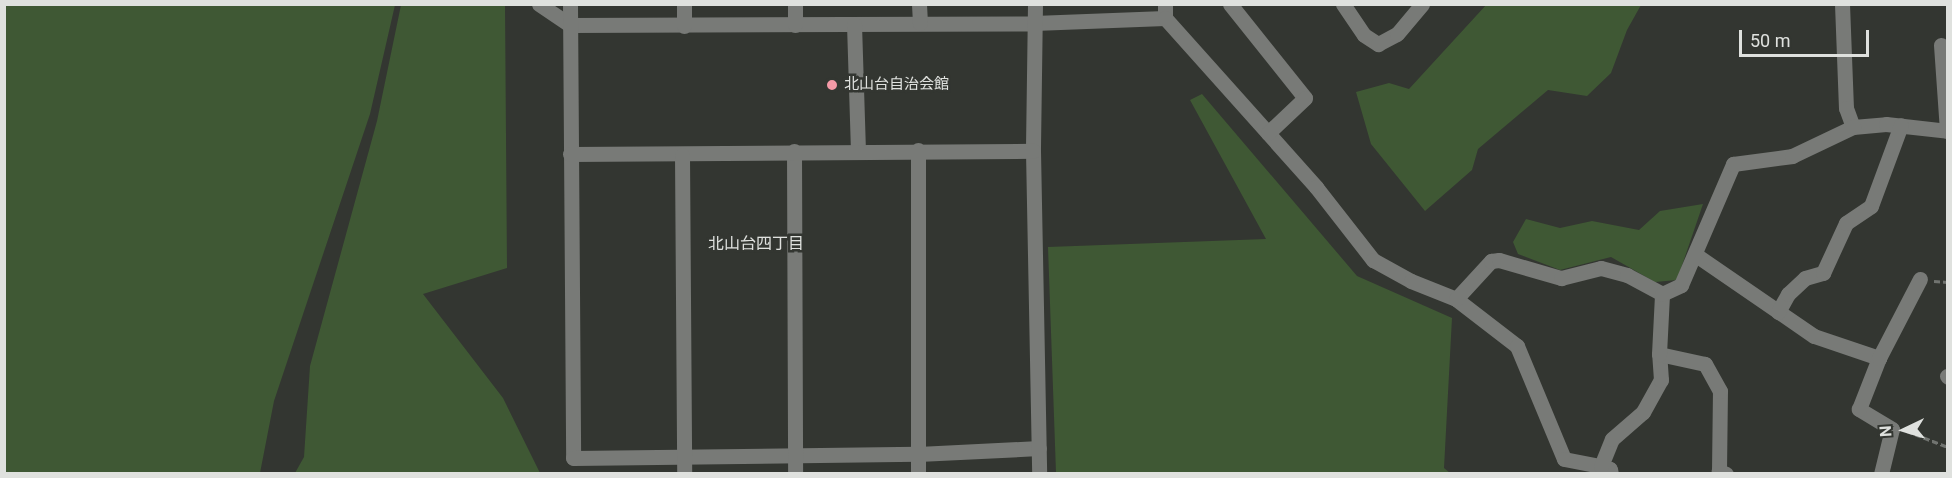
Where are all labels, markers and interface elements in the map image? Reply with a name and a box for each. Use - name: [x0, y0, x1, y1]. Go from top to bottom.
- scale bar: [1742, 18, 1872, 56]
- text: 50 m: [1750, 30, 1790, 51]
- place label: 北山台自治会館: [844, 76, 949, 94]
- marker: 北山台自治会館: [825, 78, 839, 92]
- district label: 北山台四丁目: [708, 234, 804, 254]
- north arrow: [1874, 400, 1934, 460]
- text: N: [1876, 425, 1895, 438]

